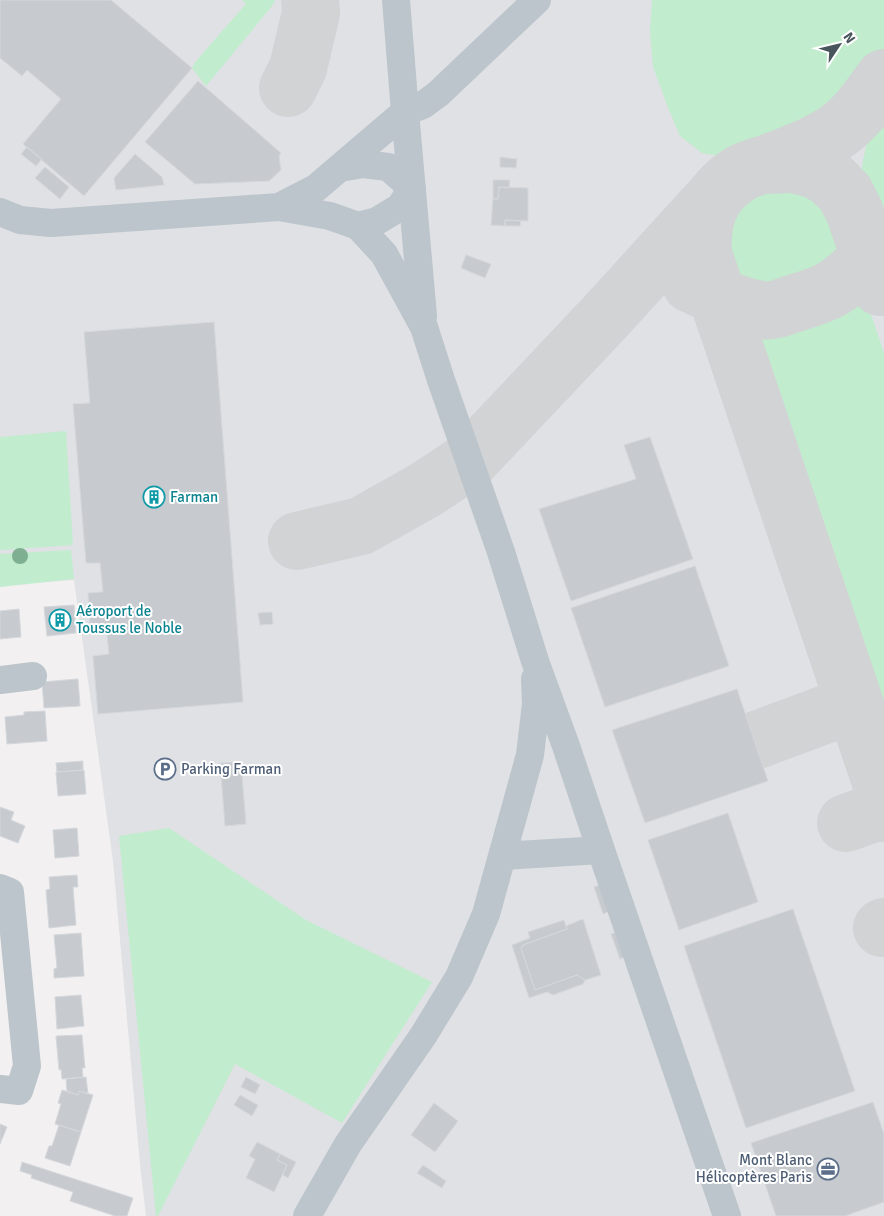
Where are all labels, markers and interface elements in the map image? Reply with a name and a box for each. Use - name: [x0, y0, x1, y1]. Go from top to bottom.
- north arrow: [814, 20, 864, 70]
- text: N: [839, 29, 859, 47]
- building icon: Farman: [142, 485, 166, 509]
- place label: Farman: [170, 488, 218, 506]
- place label: Aéroport de Toussus le Noble: [76, 602, 182, 637]
- building icon: Aéroport de Toussus le Noble: [48, 608, 72, 632]
- parking icon: Parking Farman: [153, 757, 177, 781]
- place label: Parking Farman: [181, 760, 281, 778]
- place label: Mont Blanc Hélicoptères Paris: [696, 1151, 812, 1186]
- office icon: Mont Blanc Hélicoptères Paris: [816, 1157, 840, 1181]

